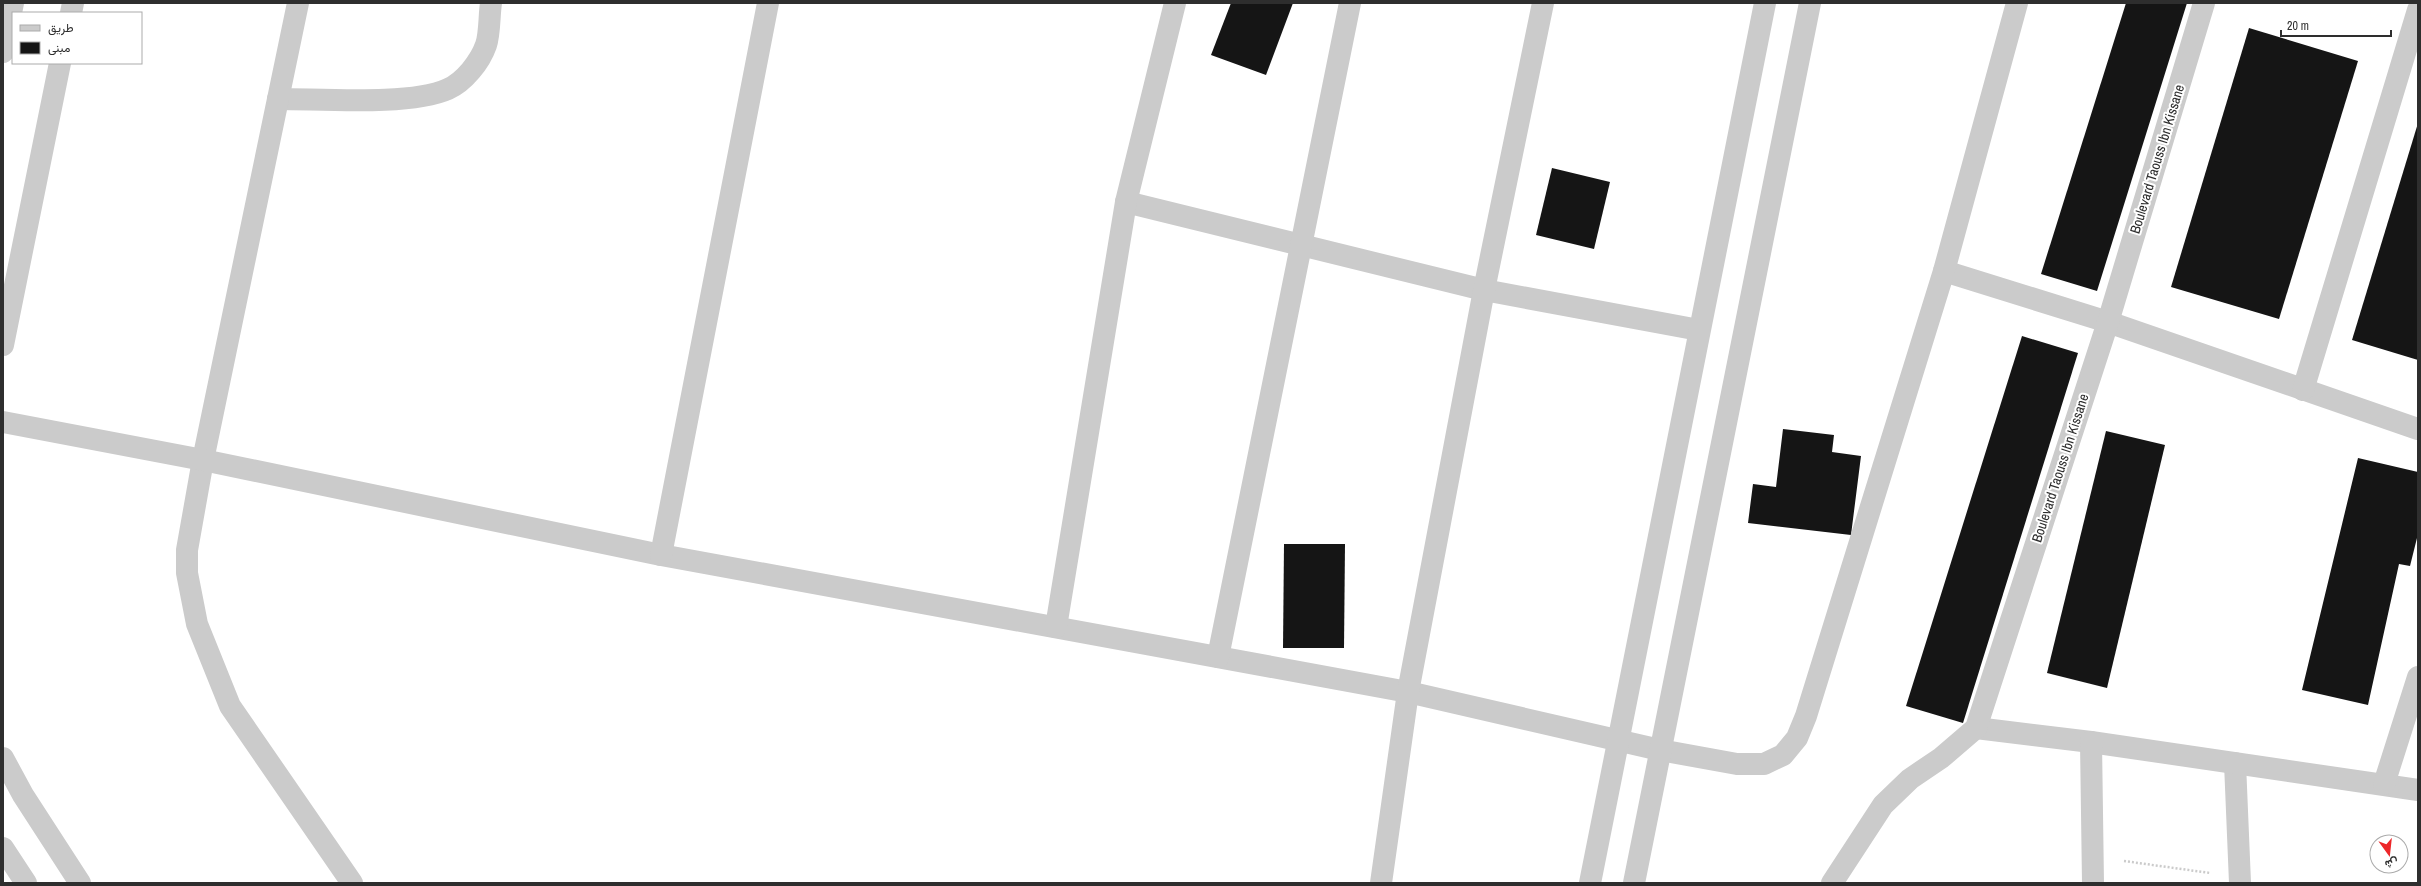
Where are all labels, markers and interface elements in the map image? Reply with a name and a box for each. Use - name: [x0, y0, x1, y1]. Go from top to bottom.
- legend: [12, 12, 142, 64]
- scale bar: [2281, 12, 2391, 38]
- text: 20 m: [2287, 18, 2309, 34]
- text: طريق: [48, 20, 74, 36]
- text: مبنى: [48, 40, 70, 56]
- street label: Boulevard Taouss Ibn Kissane: [2126, 82, 2188, 236]
- street label: Boulevard Taouss Ibn Kissane: [2027, 391, 2093, 545]
- north arrow: [2369, 834, 2409, 874]
- text: ش: [2383, 855, 2400, 872]

